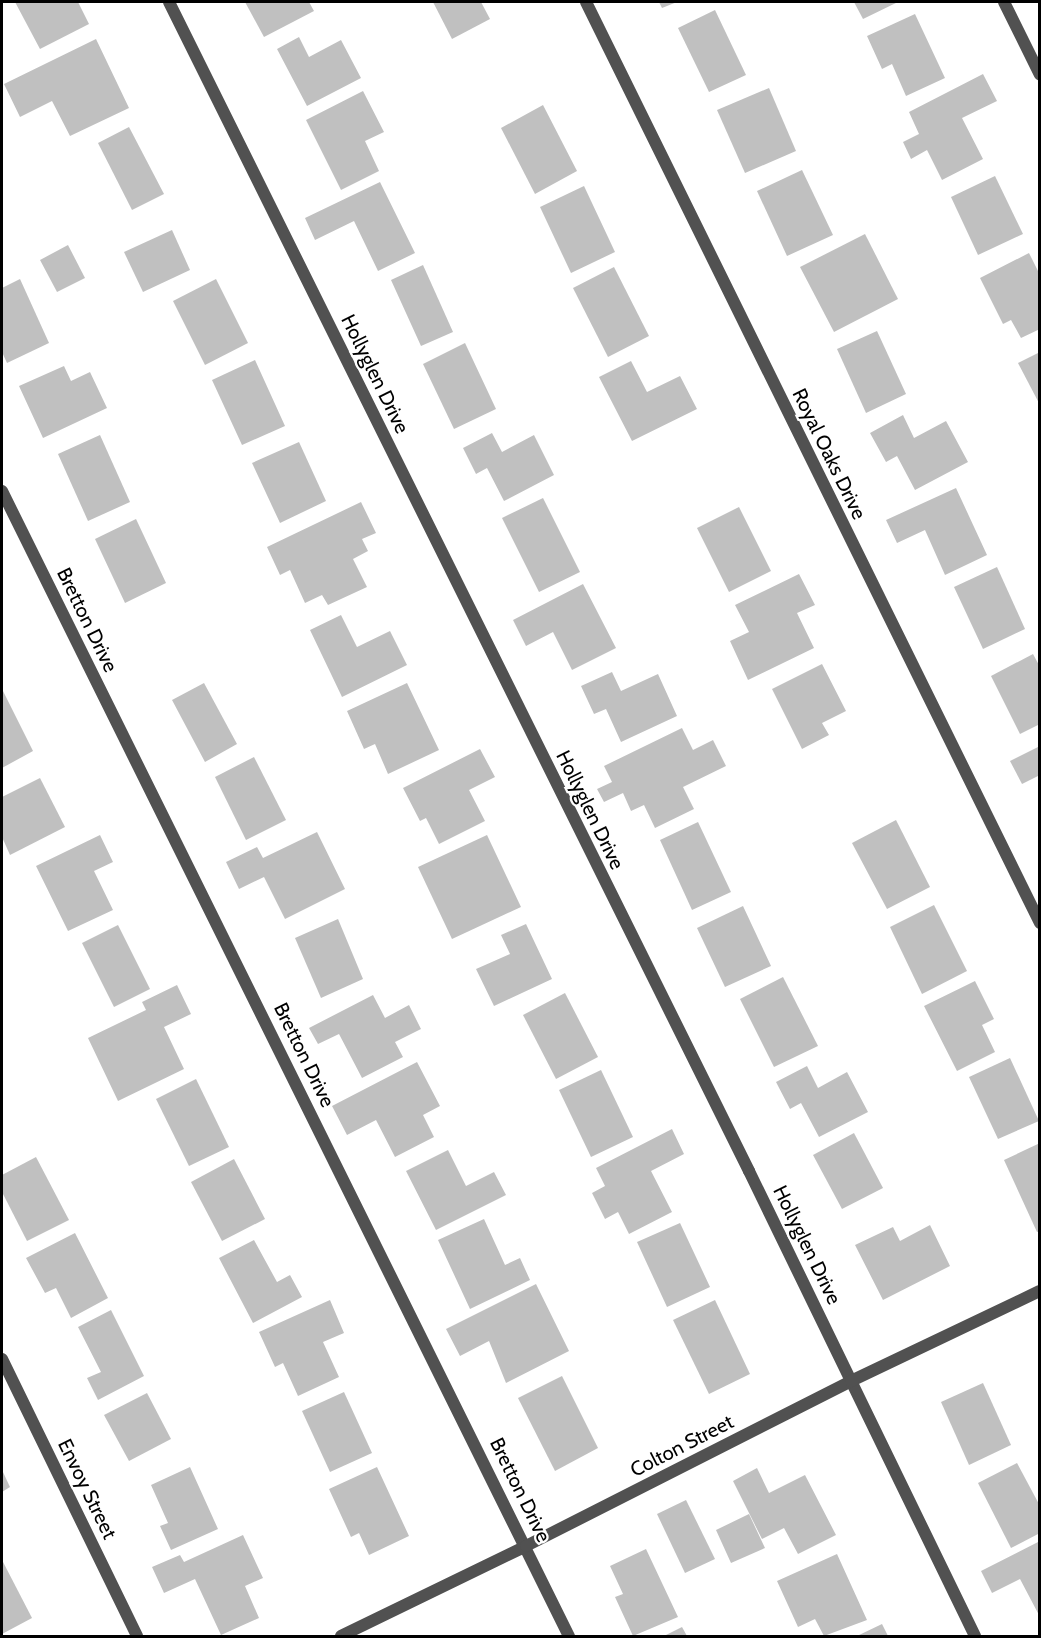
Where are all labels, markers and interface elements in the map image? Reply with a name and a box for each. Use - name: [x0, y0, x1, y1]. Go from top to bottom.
- street label: Hollyglen Drive: [336, 311, 414, 437]
- street label: Royal Oaks Drive: [787, 385, 871, 523]
- street label: Bretton Drive: [51, 564, 123, 676]
- street label: Hollyglen Drive: [551, 747, 629, 873]
- street label: Bretton Drive: [268, 999, 340, 1111]
- street label: Hollyglen Drive: [768, 1182, 846, 1308]
- street label: Colton Street: [626, 1410, 738, 1482]
- street label: Bretton Drive: [484, 1434, 556, 1546]
- street label: Envoy Street: [52, 1435, 122, 1543]

